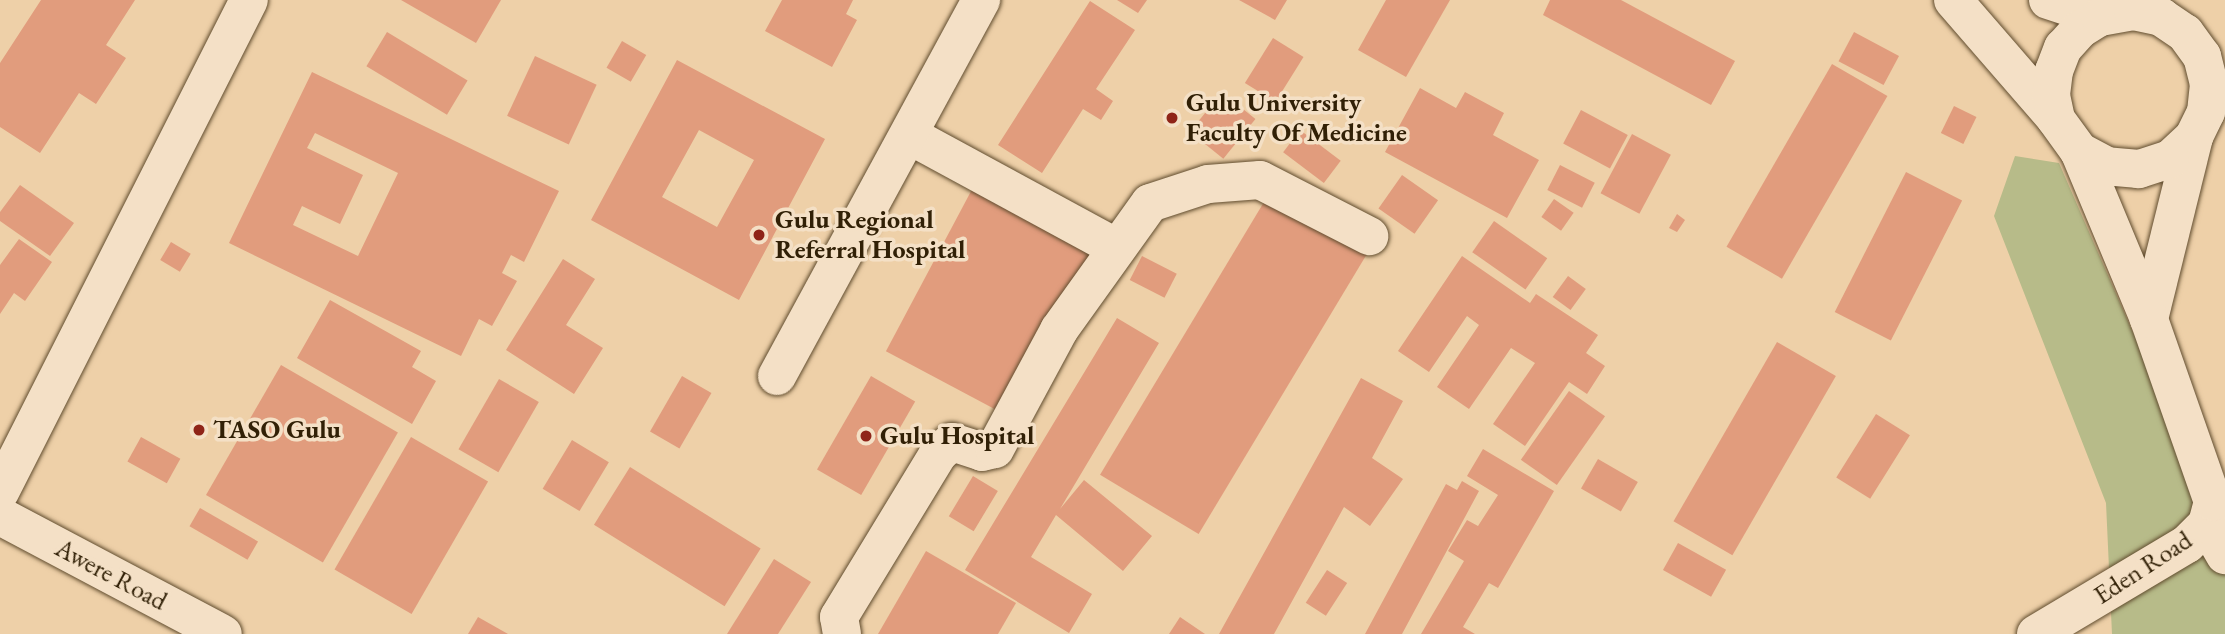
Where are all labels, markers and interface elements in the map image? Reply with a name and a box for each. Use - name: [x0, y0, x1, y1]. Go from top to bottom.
- place label: Gulu University Faculty Of Medicine: [1186, 87, 1407, 148]
- marker: Gulu University Faculty Of Medicine: [1164, 110, 1180, 126]
- place label: Gulu Regional Referral Hospital: [775, 204, 965, 266]
- marker: Gulu Regional Referral Hospital: [749, 225, 769, 245]
- place label: TASO Gulu: [213, 414, 341, 446]
- place label: Gulu Hospital: [880, 420, 1035, 452]
- marker: TASO Gulu: [191, 422, 207, 438]
- marker: Gulu Hospital: [858, 428, 874, 444]
- street label: Eden Road: [2088, 525, 2198, 611]
- street label: Awere Road: [50, 533, 172, 617]

